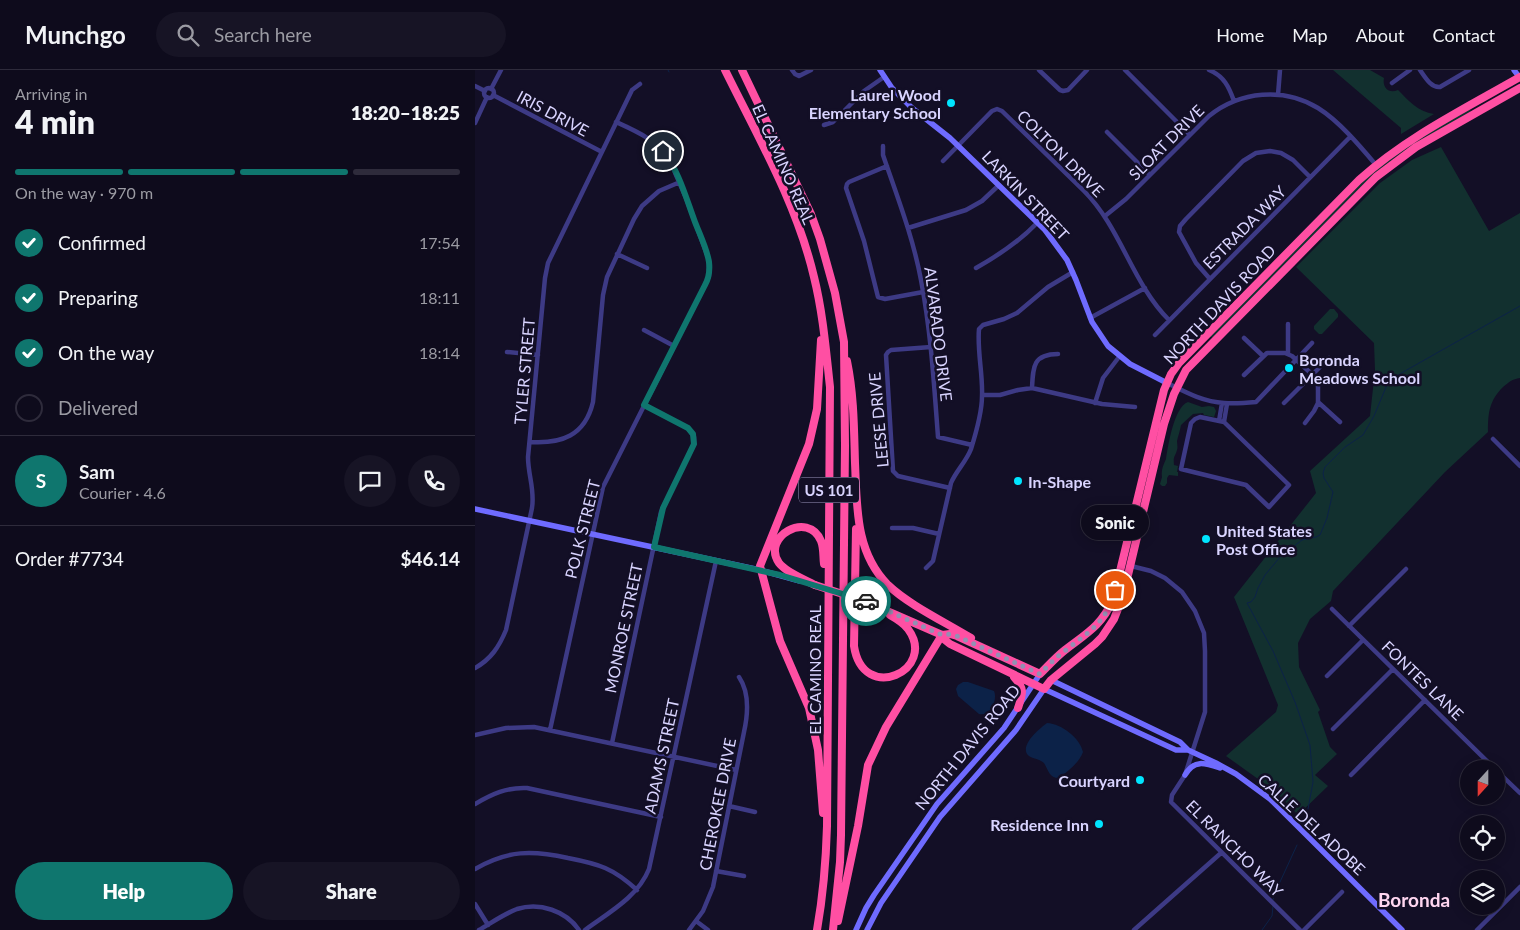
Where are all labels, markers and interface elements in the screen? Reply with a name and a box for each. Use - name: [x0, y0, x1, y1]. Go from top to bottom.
- search box: [156, 12, 506, 57]
- text: Munchgo: [25, 20, 126, 49]
- icon: search: [174, 21, 202, 49]
- text: Search here: [214, 23, 312, 46]
- text: Home: [1216, 24, 1264, 46]
- text: Map: [1292, 24, 1328, 46]
- text: About: [1356, 24, 1405, 46]
- text: Contact: [1433, 24, 1495, 46]
- text: Arriving in: [15, 84, 88, 103]
- place label: Laurel Wood Elementary School: [809, 85, 941, 122]
- street label: IRIS DRIVE: [514, 86, 592, 140]
- marker: Laurel Wood Elementary School: [945, 97, 957, 109]
- text: 18:20–18:25: [351, 101, 460, 124]
- street label: EL CAMINO REAL: [749, 101, 819, 227]
- street label: SLOAT DRIVE: [1125, 101, 1207, 183]
- text: 4 min: [15, 102, 95, 141]
- street label: COLTON DRIVE: [1014, 106, 1108, 200]
- pin: [642, 130, 684, 172]
- icon: home: [649, 137, 677, 165]
- street label: LARKIN STREET: [979, 146, 1074, 244]
- street label: ESTRADA WAY: [1198, 181, 1290, 273]
- text: On the way · 970 m: [15, 183, 153, 202]
- icon: check: [15, 229, 43, 257]
- text: Confirmed: [58, 231, 146, 254]
- text: 17:54: [419, 233, 460, 252]
- street label: NORTH DAVIS ROAD: [1159, 241, 1279, 367]
- street label: ALVARADO DRIVE: [921, 266, 957, 402]
- icon: check: [15, 284, 43, 312]
- text: Preparing: [58, 286, 138, 309]
- text: 18:11: [419, 288, 460, 307]
- street label: TYLER STREET: [510, 316, 538, 425]
- icon: check: [15, 339, 43, 367]
- text: On the way: [58, 341, 154, 364]
- text: 18:14: [419, 343, 460, 362]
- place label: Boronda Meadows School: [1299, 350, 1420, 387]
- marker: Boronda Meadows School: [1283, 362, 1295, 374]
- street label: LEESE DRIVE: [864, 372, 892, 468]
- text: Delivered: [58, 396, 138, 419]
- button: chat: [344, 455, 396, 507]
- button: phone: [408, 455, 460, 507]
- text: Sam: [79, 460, 115, 483]
- text: S: [36, 469, 46, 492]
- place label: In-Shape: [1028, 472, 1092, 491]
- marker: In-Shape: [1012, 475, 1024, 487]
- street label: POLK STREET: [561, 477, 604, 581]
- road number: US 101: [799, 478, 859, 502]
- text: Courier · 4.6: [79, 483, 166, 502]
- callout: Sonic: [1081, 505, 1149, 540]
- text: Sonic: [1095, 513, 1135, 532]
- place label: United States Post Office: [1216, 521, 1312, 558]
- marker: United States Post Office: [1200, 533, 1212, 545]
- text: Order #7734: [15, 547, 124, 570]
- text: $46.14: [400, 547, 460, 570]
- street label: MONROE STREET: [600, 561, 646, 695]
- pin: [1094, 569, 1136, 611]
- courier: [841, 576, 891, 626]
- icon: bag: [1101, 576, 1129, 604]
- icon: car: [852, 587, 880, 615]
- street label: EL CAMINO REAL: [805, 605, 824, 735]
- street label: FONTES LANE: [1378, 636, 1468, 724]
- street label: NORTH DAVIS ROAD: [911, 680, 1023, 814]
- street label: ADAMS STREET: [640, 696, 683, 815]
- street label: CHEROKEE DRIVE: [695, 736, 739, 872]
- north arrow: [1460, 760, 1505, 805]
- map controls: [1460, 760, 1505, 915]
- street label: CALLE DEL ADOBE: [1255, 770, 1369, 878]
- place label: Courtyard: [1058, 771, 1130, 790]
- marker: Courtyard: [1134, 774, 1146, 786]
- street label: EL RANCHO WAY: [1183, 796, 1287, 900]
- place label: Residence Inn: [990, 815, 1089, 834]
- button: locate: [1460, 815, 1505, 860]
- marker: Residence Inn: [1093, 818, 1105, 830]
- button: Help: [15, 862, 233, 920]
- button: Share: [243, 862, 460, 920]
- button: layers: [1460, 870, 1505, 915]
- district label: Boronda: [1378, 888, 1450, 911]

